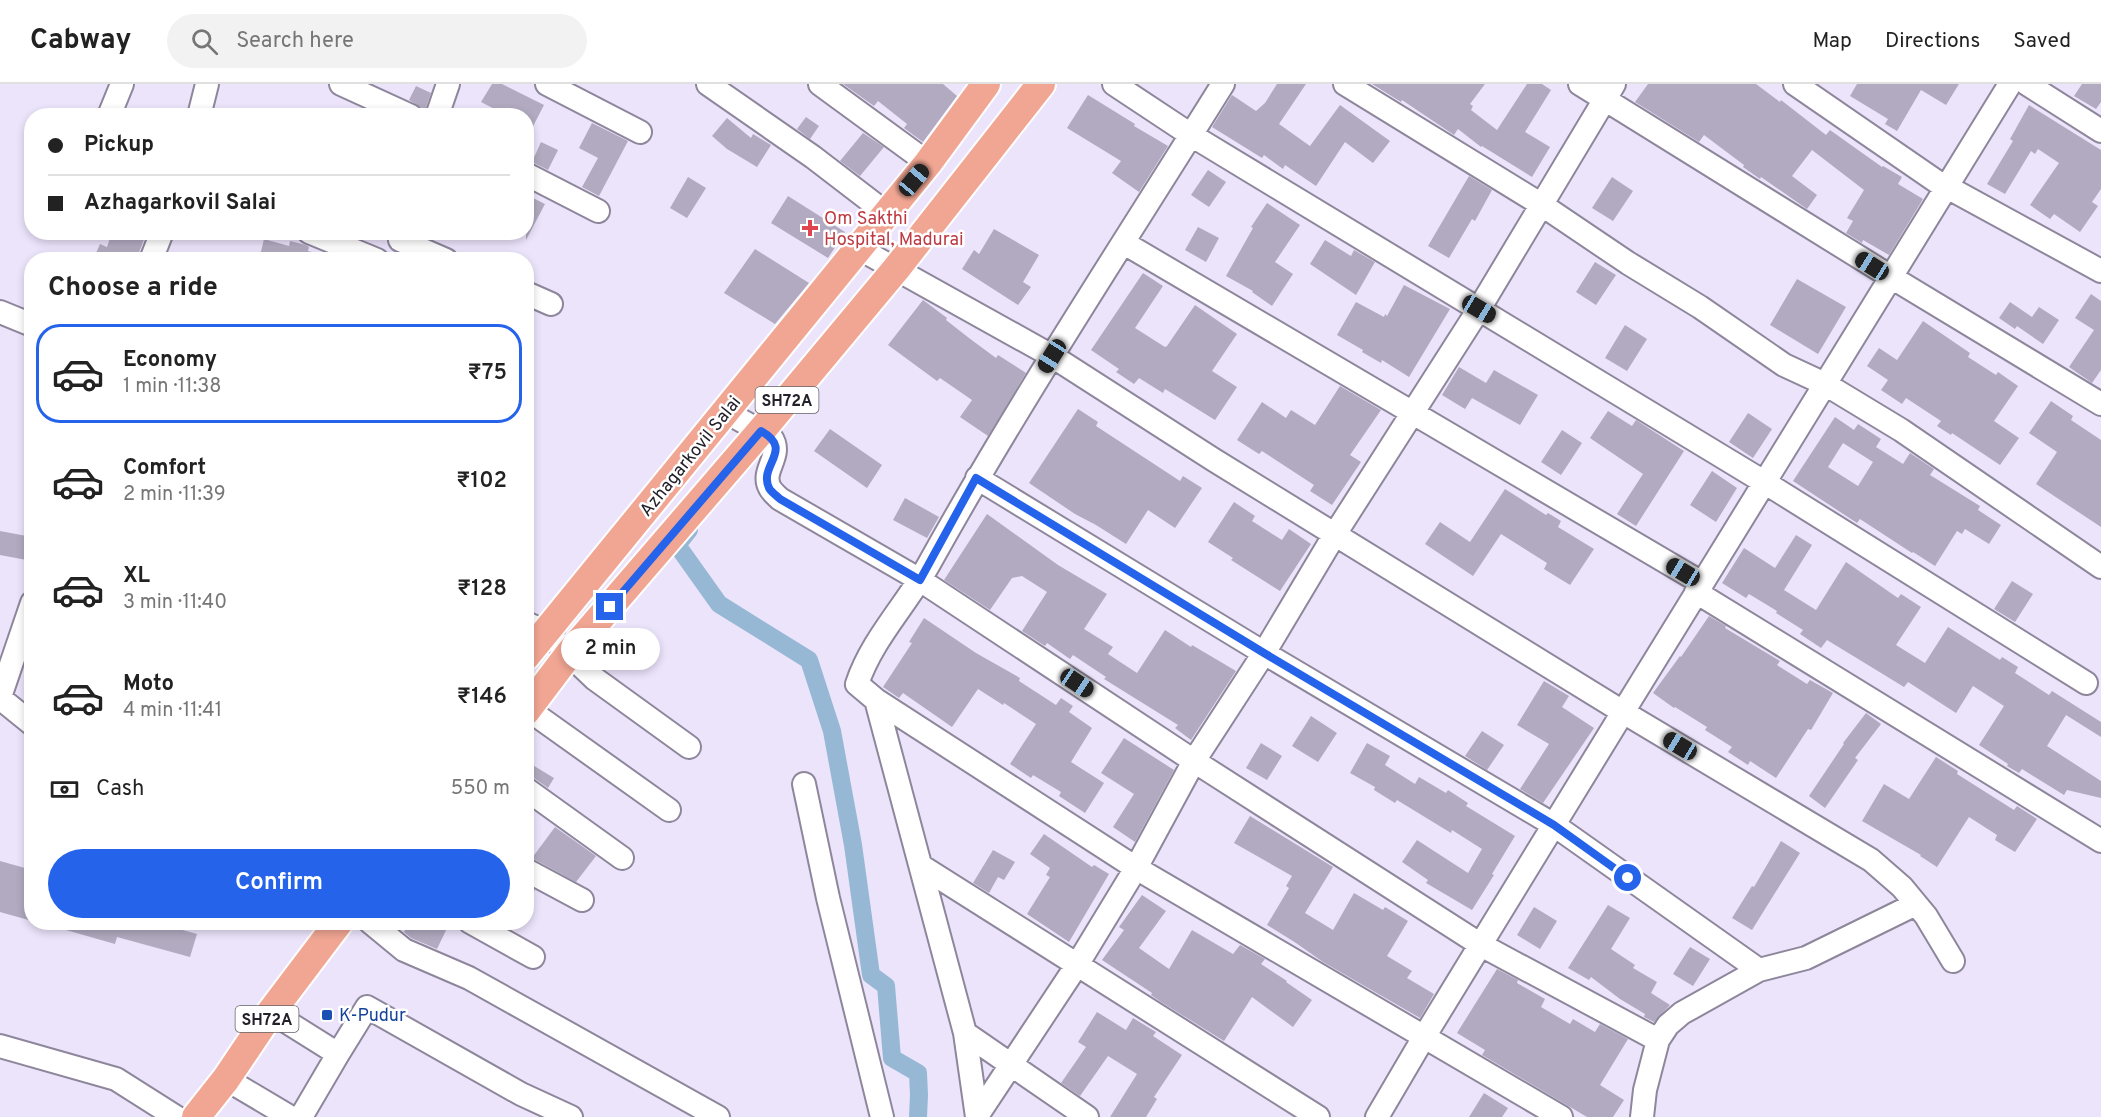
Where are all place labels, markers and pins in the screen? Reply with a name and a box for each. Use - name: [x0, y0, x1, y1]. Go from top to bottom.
- place label: Om Sakthi Hospital, Madurai: [824, 208, 964, 252]
- marker: Om Sakthi Hospital, Madurai: [801, 219, 819, 237]
- place label: K-Pudur: [339, 1005, 406, 1028]
- marker: K-Pudur: [320, 1008, 334, 1022]

